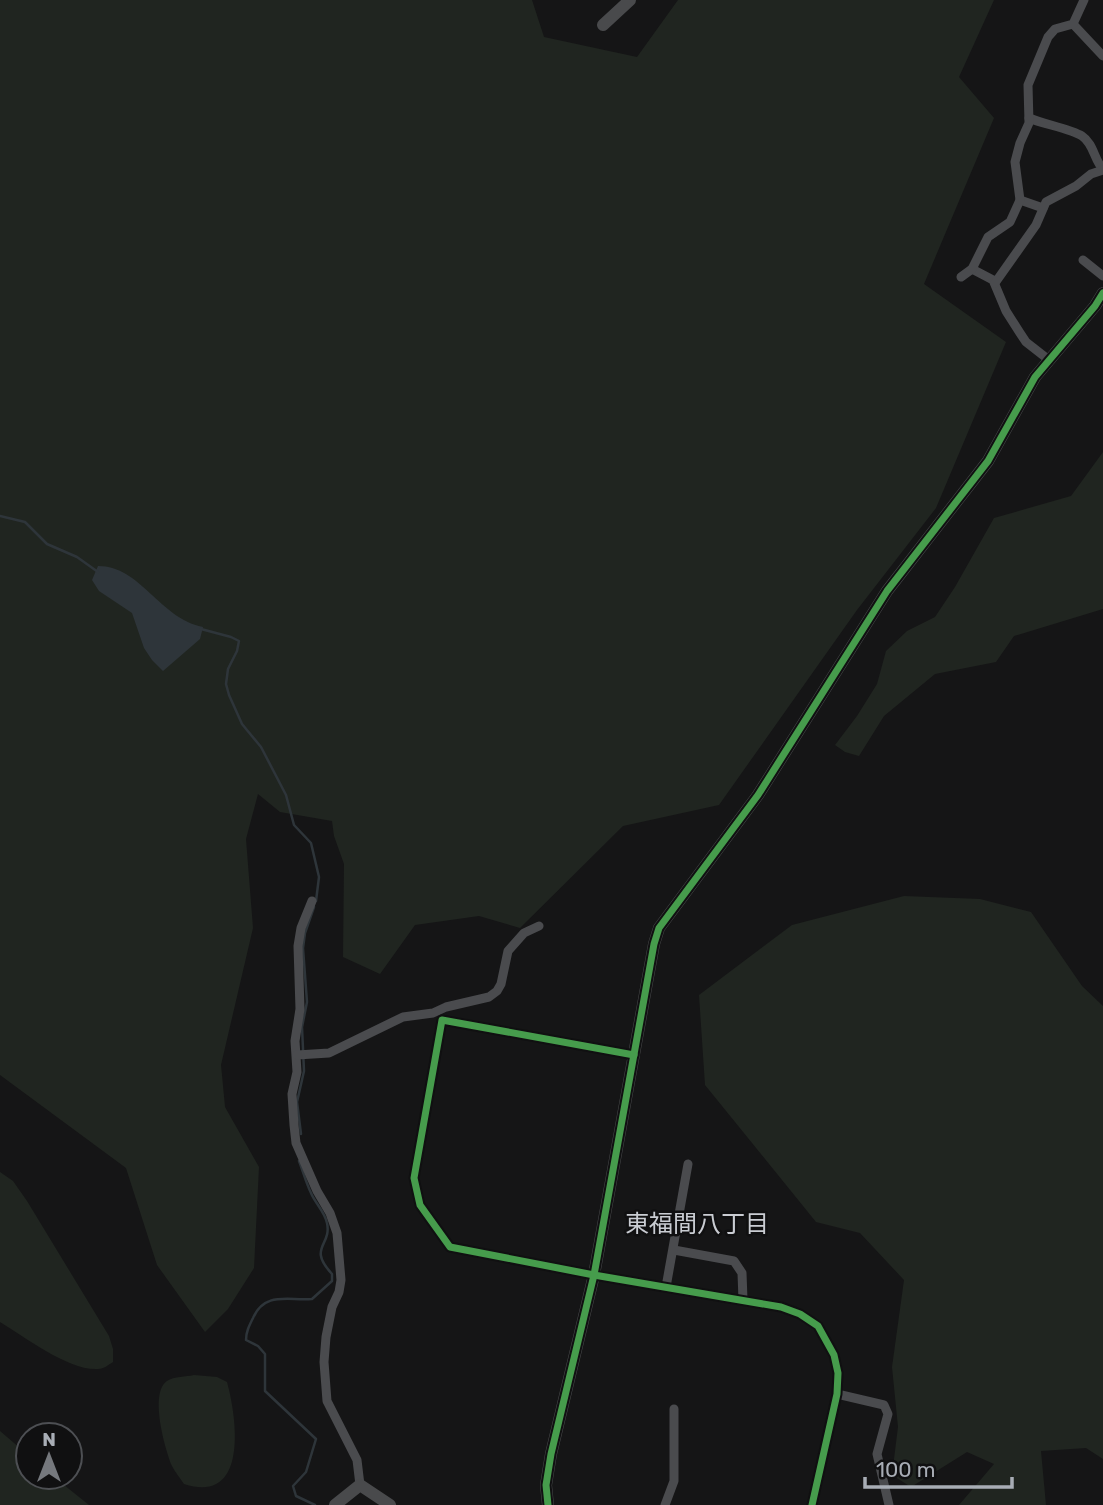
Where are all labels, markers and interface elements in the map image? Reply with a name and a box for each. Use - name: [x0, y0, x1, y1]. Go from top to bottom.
- district label: 東福間八丁目: [625, 1210, 769, 1238]
- north arrow: [14, 1421, 84, 1491]
- text: N: [42, 1428, 56, 1451]
- scale bar: [865, 1446, 1012, 1490]
- text: 100 m: [876, 1457, 935, 1482]

